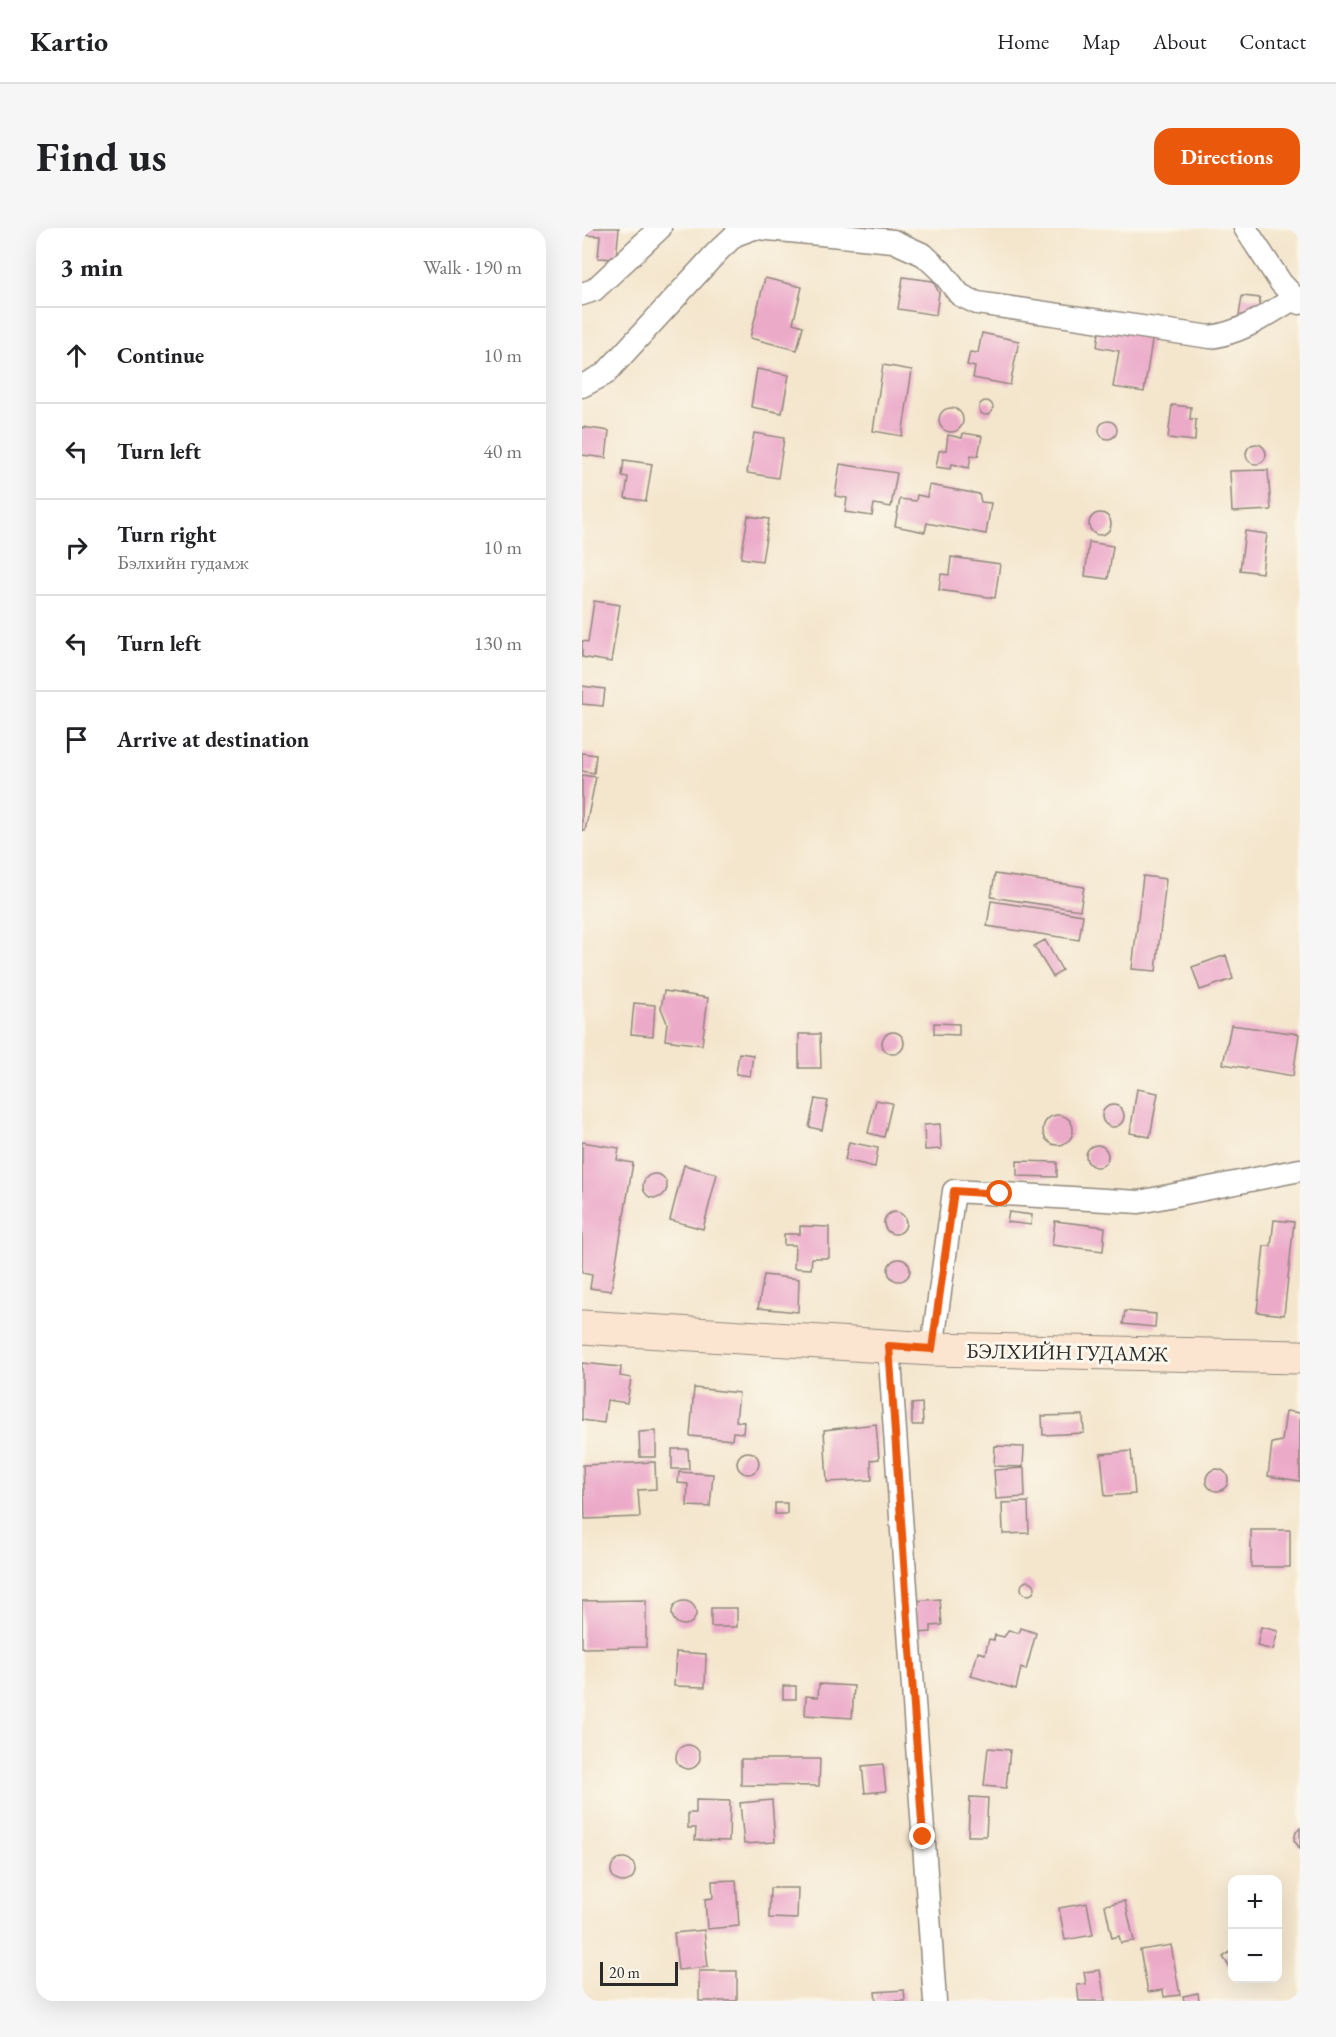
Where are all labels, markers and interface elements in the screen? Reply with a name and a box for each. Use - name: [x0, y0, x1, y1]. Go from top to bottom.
- text: Kartio: [30, 23, 108, 59]
- text: Home: [997, 28, 1049, 55]
- text: Map: [1082, 28, 1120, 55]
- text: About: [1153, 28, 1206, 55]
- text: Contact: [1239, 28, 1306, 55]
- button: Directions: [1154, 128, 1300, 185]
- text: Find us: [36, 129, 167, 184]
- text: 3 min: [60, 250, 123, 284]
- text: Walk · 190 m: [423, 254, 522, 280]
- icon: ahead: [60, 339, 93, 372]
- text: Continue: [117, 341, 204, 370]
- text: 10 m: [483, 342, 522, 368]
- icon: left: [60, 435, 93, 468]
- text: Turn left: [117, 437, 201, 466]
- text: 40 m: [483, 438, 522, 464]
- text: Turn right: [117, 520, 216, 549]
- icon: right: [60, 531, 93, 564]
- text: 10 m: [483, 534, 522, 560]
- text: Бэлхийн гудамж: [117, 549, 249, 575]
- icon: left: [60, 627, 93, 660]
- text: Turn left: [117, 629, 201, 658]
- text: 130 m: [474, 630, 522, 656]
- icon: arrive: [60, 723, 93, 756]
- text: Arrive at destination: [117, 725, 309, 754]
- route start: [986, 1180, 1012, 1206]
- street label: БЭЛХИЙН ГУДАМЖ: [966, 1337, 1169, 1367]
- route end: [909, 1823, 935, 1849]
- map controls: [1228, 1875, 1282, 1983]
- button: +: [1228, 1875, 1282, 1929]
- button: −: [1228, 1929, 1282, 1983]
- scale bar: [600, 1959, 678, 1986]
- text: 20 m: [609, 1962, 640, 1983]

